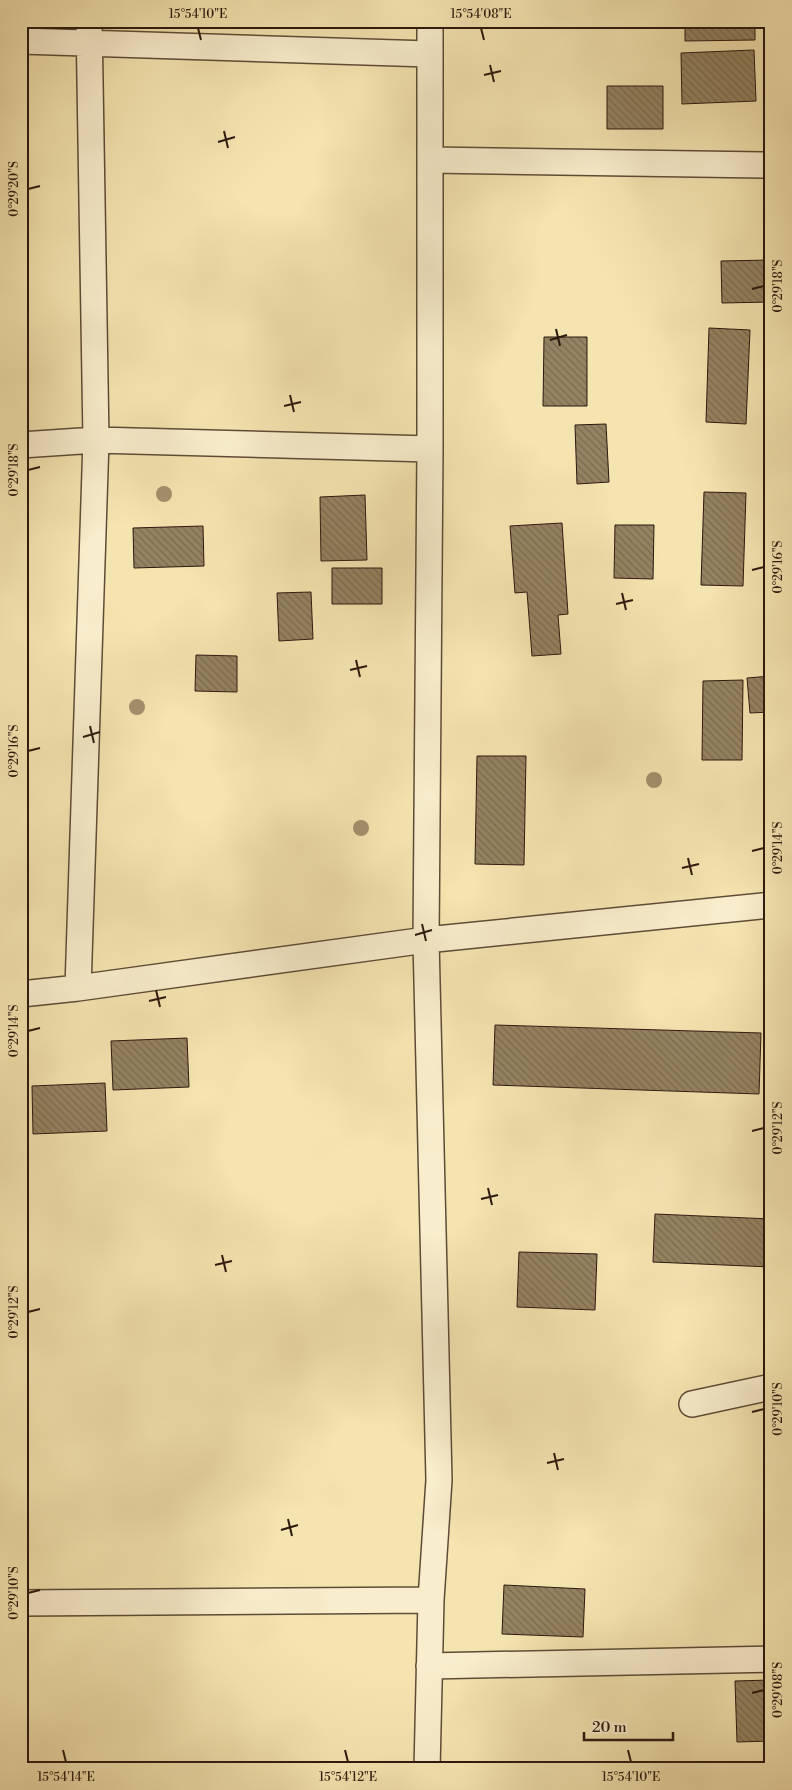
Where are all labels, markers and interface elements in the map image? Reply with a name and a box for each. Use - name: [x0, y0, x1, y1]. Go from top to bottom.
- text: 15°54'10"E: [169, 7, 227, 22]
- text: 15°54'08"E: [450, 7, 512, 22]
- text: 0°29'20"S: [7, 161, 22, 217]
- text: 0°29'18"S: [771, 259, 786, 313]
- text: 0°29'18"S: [7, 443, 22, 497]
- text: 0°29'16"S: [771, 541, 786, 593]
- text: 0°29'16"S: [7, 725, 22, 777]
- text: 0°29'14"S: [771, 822, 786, 874]
- text: 0°29'14"S: [7, 1005, 22, 1057]
- text: 0°29'12"S: [771, 1101, 786, 1155]
- text: 0°29'12"S: [7, 1285, 22, 1339]
- text: 0°29'10"S: [771, 1382, 786, 1436]
- text: 0°29'10"S: [7, 1566, 22, 1620]
- text: 0°29'08"S: [771, 1662, 786, 1718]
- scale bar: [584, 1710, 673, 1742]
- text: 20 m: [592, 1718, 627, 1737]
- text: 15°54'14"E: [37, 1770, 95, 1785]
- text: 15°54'12"E: [319, 1770, 377, 1785]
- text: 15°54'10"E: [602, 1770, 660, 1785]

